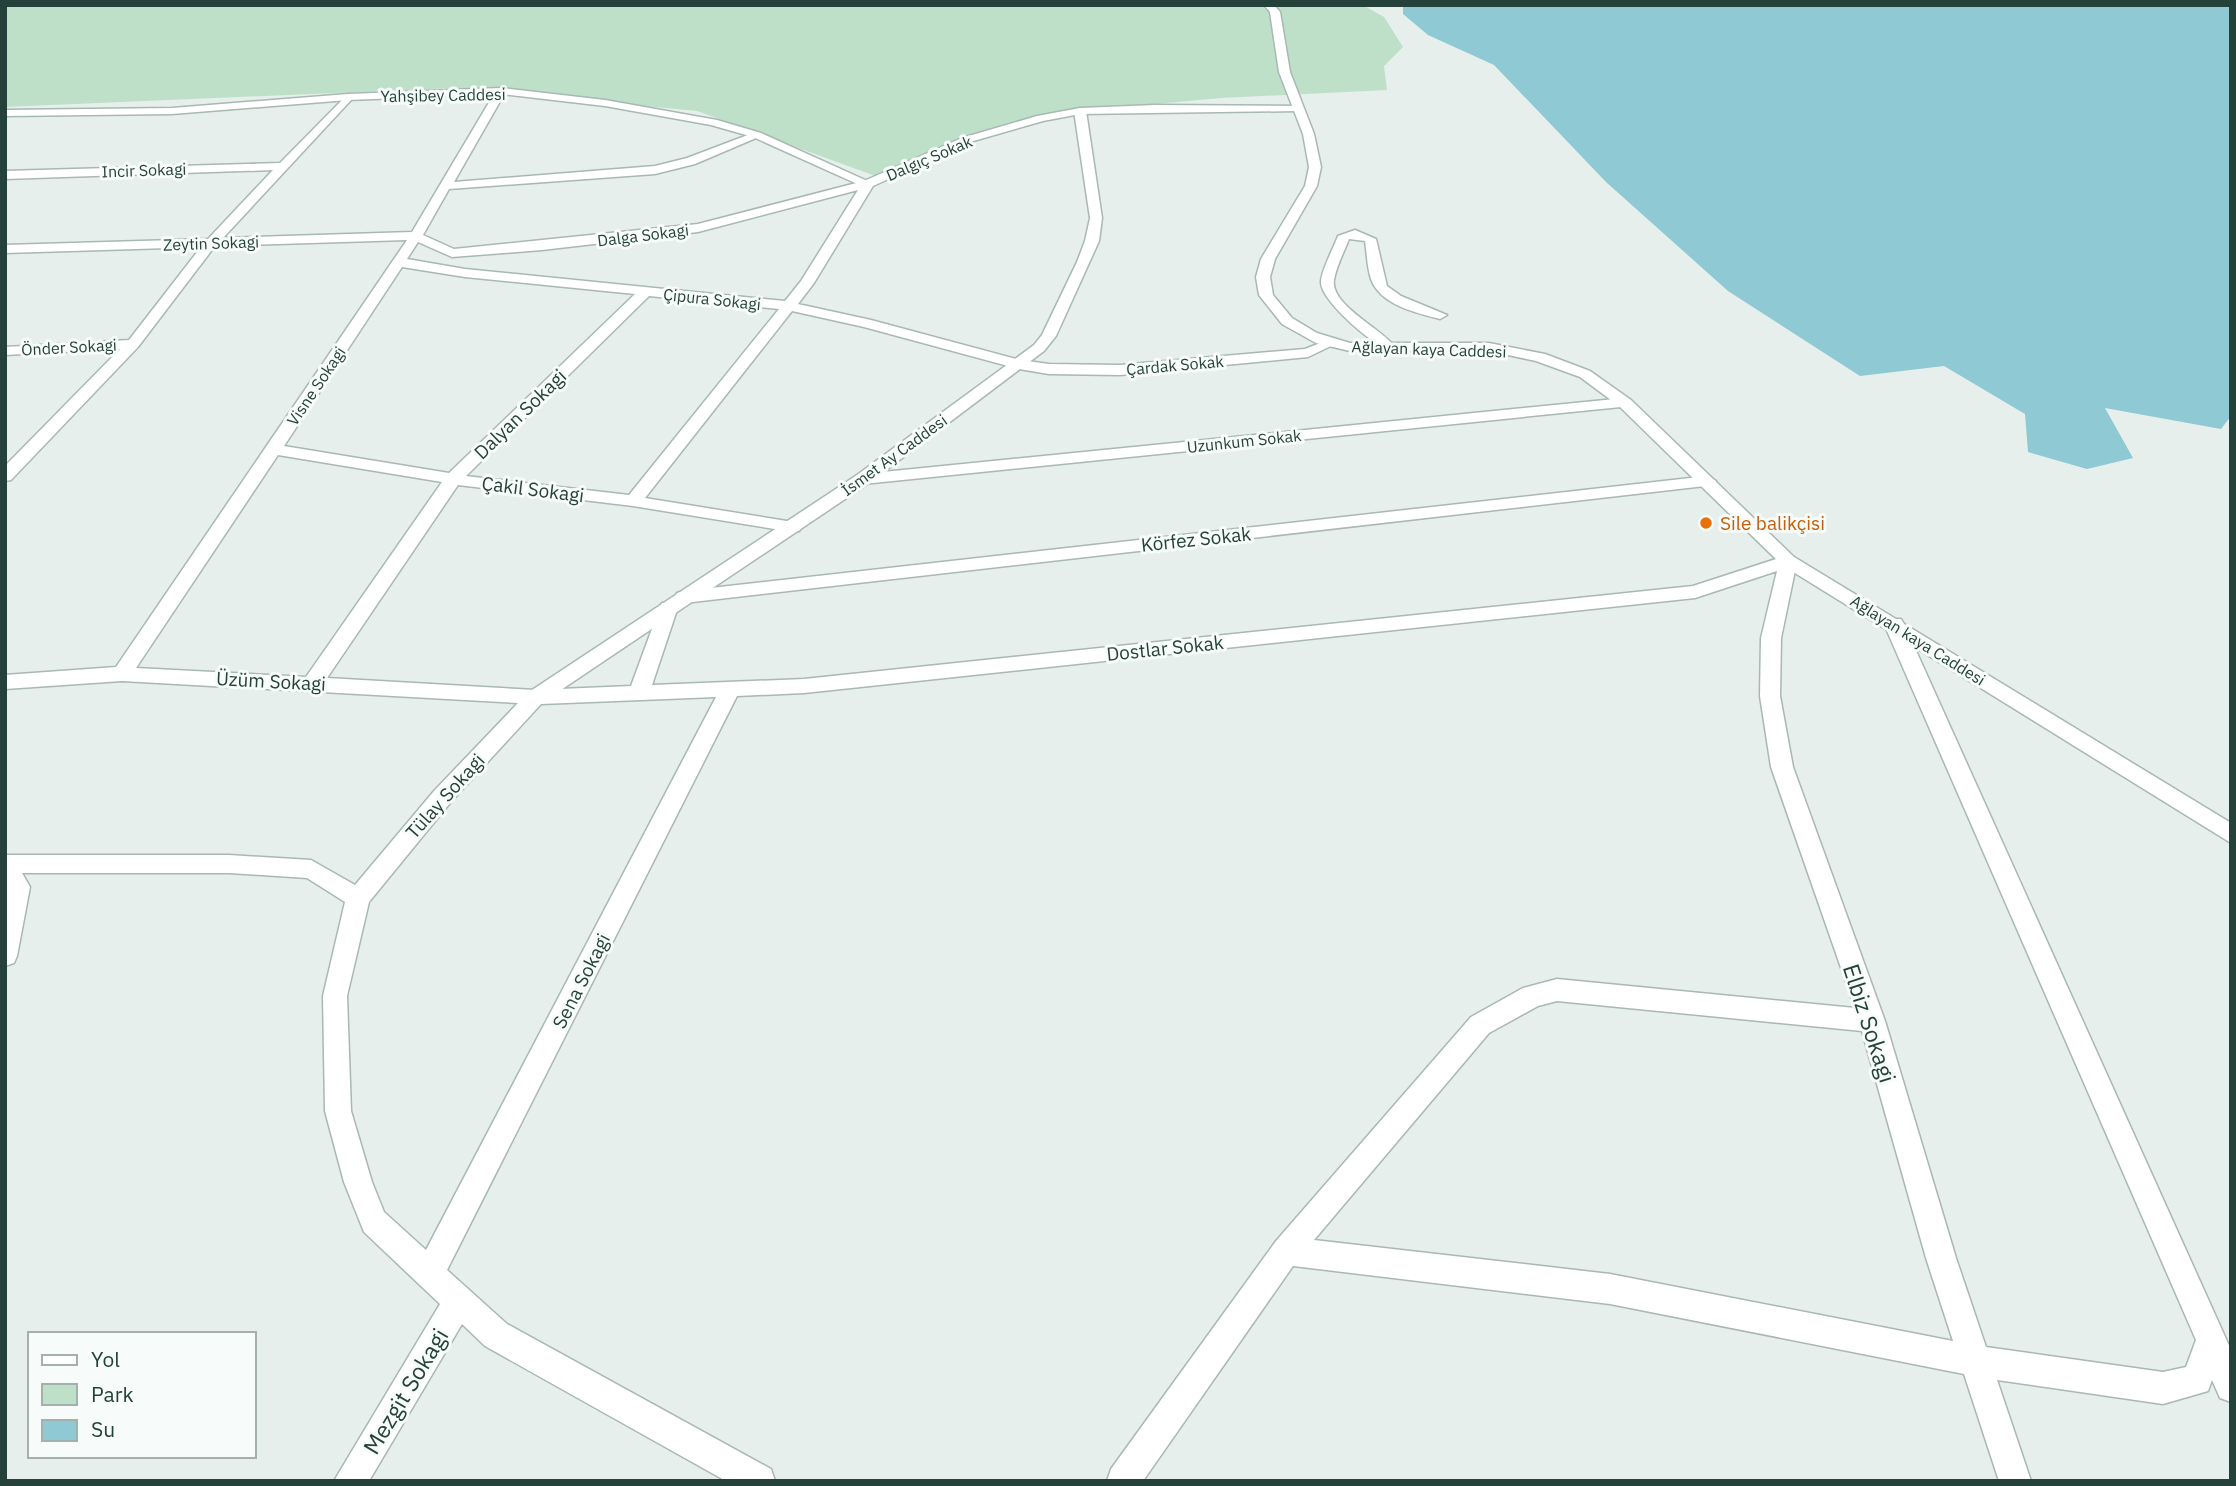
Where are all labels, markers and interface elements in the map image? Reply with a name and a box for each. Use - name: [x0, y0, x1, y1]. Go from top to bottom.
- street label: Yahşibey Caddesi: [380, 84, 506, 106]
- street label: Dalgıç Sokak: [883, 131, 976, 185]
- street label: Incir Sokagi: [101, 159, 187, 181]
- street label: Dalga Sokagi: [596, 219, 690, 251]
- street label: Zeytin Sokagi: [163, 231, 259, 255]
- street label: Çipura Sokagi: [662, 284, 762, 314]
- street label: Önder Sokagi: [21, 335, 117, 359]
- street label: Ağlayan kaya Caddesi: [1351, 336, 1507, 362]
- street label: Visne Sokagi: [282, 343, 350, 429]
- street label: Çardak Sokak: [1125, 351, 1225, 379]
- street label: Dalyan Sokagi: [469, 364, 571, 464]
- street label: İsmet Ay Caddesi: [837, 410, 951, 500]
- street label: Uzunkum Sokak: [1186, 425, 1303, 457]
- street label: Çakil Sokagi: [480, 471, 586, 507]
- place label: Sile balikçisi: [1720, 511, 1825, 535]
- marker: Sile balikçisi: [1698, 515, 1714, 531]
- street label: Körfez Sokak: [1140, 521, 1252, 557]
- street label: Ağlayan kaya Caddesi: [1847, 590, 1989, 690]
- street label: Dostlar Sokak: [1105, 630, 1225, 666]
- street label: Üzüm Sokagi: [215, 666, 327, 696]
- street label: Tülay Sokagi: [400, 748, 490, 844]
- street label: Sena Sokagi: [547, 929, 615, 1033]
- street label: Elbiz Sokagi: [1837, 960, 1903, 1086]
- street label: Mezgit Sokagi: [356, 1323, 454, 1459]
- legend: [28, 1332, 256, 1458]
- text: Yol: [91, 1345, 120, 1373]
- text: Park: [91, 1380, 134, 1408]
- text: Su: [91, 1415, 115, 1443]

